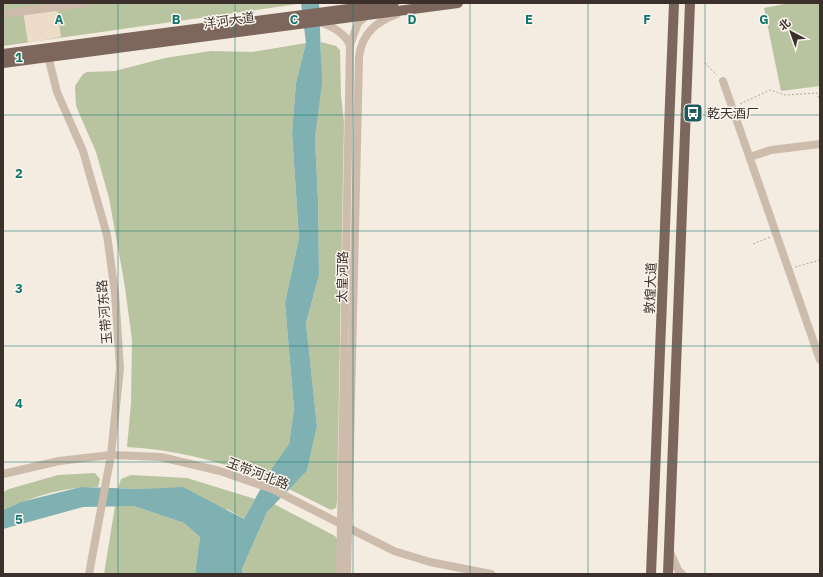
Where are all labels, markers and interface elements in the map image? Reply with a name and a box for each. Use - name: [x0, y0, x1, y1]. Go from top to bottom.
- street label: 洋河大道: [202, 8, 256, 33]
- text: A: [55, 11, 64, 28]
- text: B: [172, 11, 181, 28]
- text: C: [290, 11, 299, 28]
- text: D: [407, 11, 417, 28]
- text: E: [525, 11, 533, 28]
- text: F: [643, 11, 651, 28]
- text: G: [759, 11, 769, 28]
- north arrow: [771, 12, 811, 52]
- text: 北: [776, 16, 793, 33]
- text: 1: [15, 49, 23, 66]
- bus stop icon: 乾天酒厂: [682, 102, 704, 124]
- place label: 乾天酒厂: [707, 105, 759, 122]
- text: 2: [15, 165, 23, 182]
- street label: 太皇河路: [334, 251, 351, 303]
- street label: 敦煌大道: [641, 262, 660, 314]
- street label: 玉带河东路: [93, 279, 116, 345]
- text: 3: [15, 280, 23, 297]
- text: 4: [15, 395, 23, 412]
- street label: 玉带河北路: [224, 454, 291, 493]
- text: 5: [15, 511, 23, 528]

